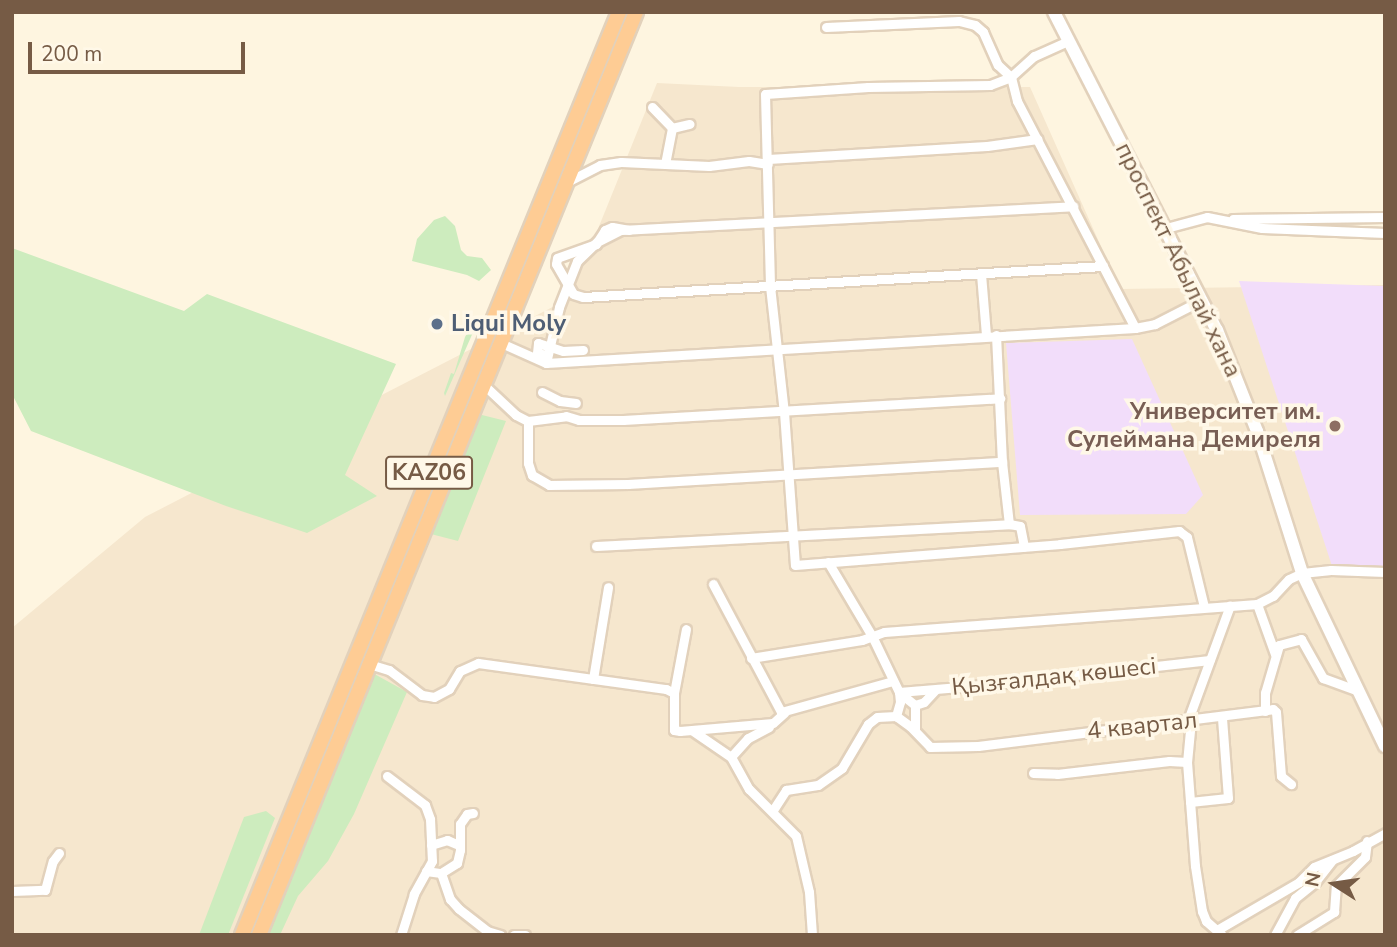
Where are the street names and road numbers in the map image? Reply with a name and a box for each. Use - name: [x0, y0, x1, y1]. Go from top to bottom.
- street label: проспект Абылай хана: [1109, 138, 1247, 382]
- road number: KАZ06: [384, 453, 474, 492]
- street label: Қызғалдақ көшесі: [950, 652, 1158, 702]
- street label: 4 квартал: [1085, 706, 1199, 746]

